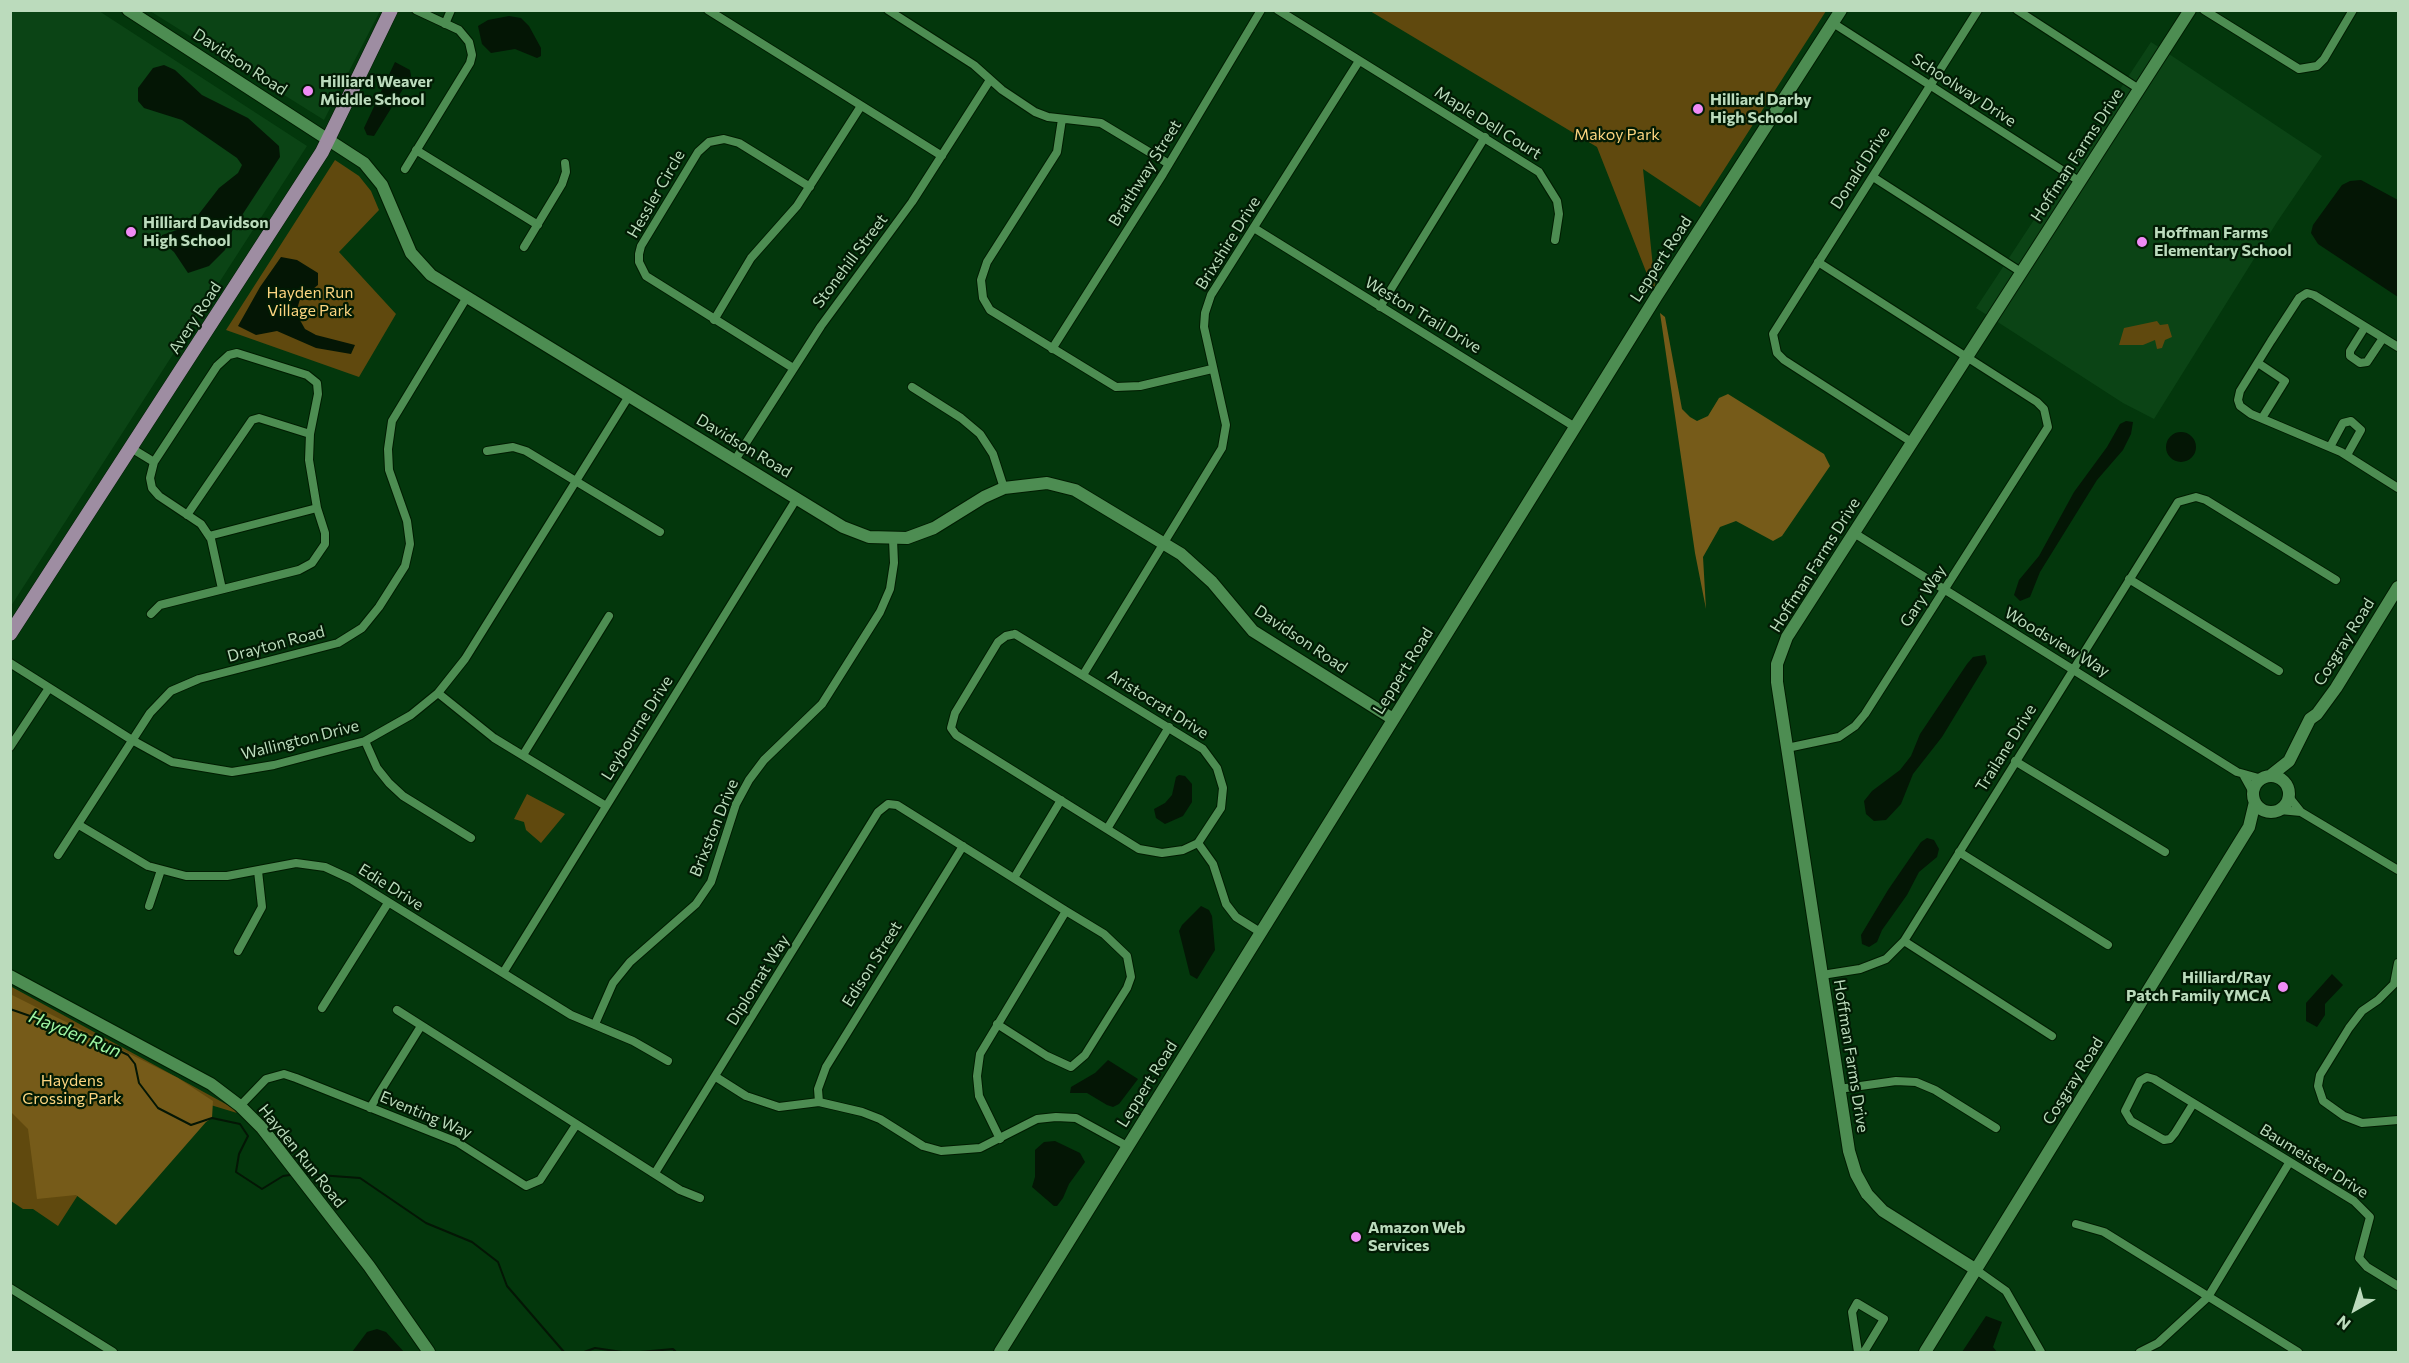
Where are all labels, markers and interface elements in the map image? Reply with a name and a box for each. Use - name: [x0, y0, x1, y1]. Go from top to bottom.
- street label: Davidson Road: [189, 25, 291, 99]
- street label: Schoolway Drive: [1908, 49, 2020, 131]
- place label: Hilliard Weaver Middle School: [320, 72, 433, 110]
- street label: Maple Dell Court: [1431, 82, 1545, 164]
- marker: Hilliard Weaver Middle School: [301, 84, 315, 98]
- street label: Hoffman Farms Drive: [2027, 85, 2127, 225]
- place label: Hilliard Darby High School: [1710, 90, 1812, 128]
- marker: Hilliard Darby High School: [1691, 102, 1705, 116]
- street label: Braithway Street: [1105, 116, 1185, 230]
- street label: Donald Drive: [1826, 123, 1894, 213]
- park label: Makoy Park: [1574, 125, 1660, 145]
- street label: Hessler Circle: [623, 147, 689, 241]
- street label: Brixshire Drive: [1192, 193, 1264, 293]
- street label: Stonehill Street: [808, 210, 892, 312]
- place label: Hilliard Davidson High School: [143, 213, 269, 251]
- street label: Leppert Road: [1626, 213, 1696, 305]
- place label: Hoffman Farms Elementary School: [2154, 223, 2292, 261]
- marker: Hilliard Davidson High School: [124, 225, 138, 239]
- marker: Hoffman Farms Elementary School: [2135, 235, 2149, 249]
- street label: Weston Trail Drive: [1361, 273, 1485, 357]
- street label: Avery Road: [165, 278, 225, 358]
- park label: Hayden Run Village Park: [267, 283, 353, 321]
- street label: Davidson Road: [693, 410, 795, 482]
- street label: Hoffman Farms Drive: [1766, 494, 1864, 636]
- street label: Gary Way: [1896, 562, 1950, 630]
- street label: Cosgray Road: [2310, 595, 2378, 689]
- street label: Davidson Road: [1251, 601, 1351, 677]
- street label: Woodsview Way: [2001, 603, 2113, 681]
- street label: Drayton Road: [225, 622, 327, 666]
- street label: Leppert Road: [1369, 624, 1437, 718]
- street label: Aristocrat Drive: [1104, 665, 1212, 743]
- street label: Leybourne Drive: [597, 672, 677, 784]
- street label: Trailane Drive: [1972, 701, 2040, 795]
- street label: Wallington Drive: [239, 716, 361, 764]
- street label: Brixston Drive: [686, 776, 742, 880]
- street label: Edie Drive: [355, 860, 427, 914]
- street label: Edison Street: [838, 918, 906, 1010]
- street label: Diplomat Way: [723, 931, 793, 1029]
- place label: Hilliard/Ray Patch Family YMCA: [2126, 968, 2271, 1006]
- street label: Hoffman Farms Drive: [1829, 978, 1873, 1134]
- marker: Hilliard/Ray Patch Family YMCA: [2276, 980, 2290, 994]
- water label: Hayden Run: [26, 1006, 124, 1062]
- street label: Cosgray Road: [2039, 1034, 2107, 1128]
- street label: Leppert Road: [1113, 1037, 1181, 1131]
- park label: Haydens Crossing Park: [22, 1071, 122, 1109]
- street label: Eventing Way: [377, 1087, 475, 1143]
- street label: Hayden Run Road: [254, 1100, 350, 1212]
- street label: Baumeister Drive: [2256, 1120, 2372, 1202]
- place label: Amazon Web Services: [1368, 1218, 1465, 1256]
- marker: Amazon Web Services: [1349, 1230, 1363, 1244]
- north arrow: [2325, 1279, 2385, 1339]
- text: N: [2333, 1312, 2354, 1335]

